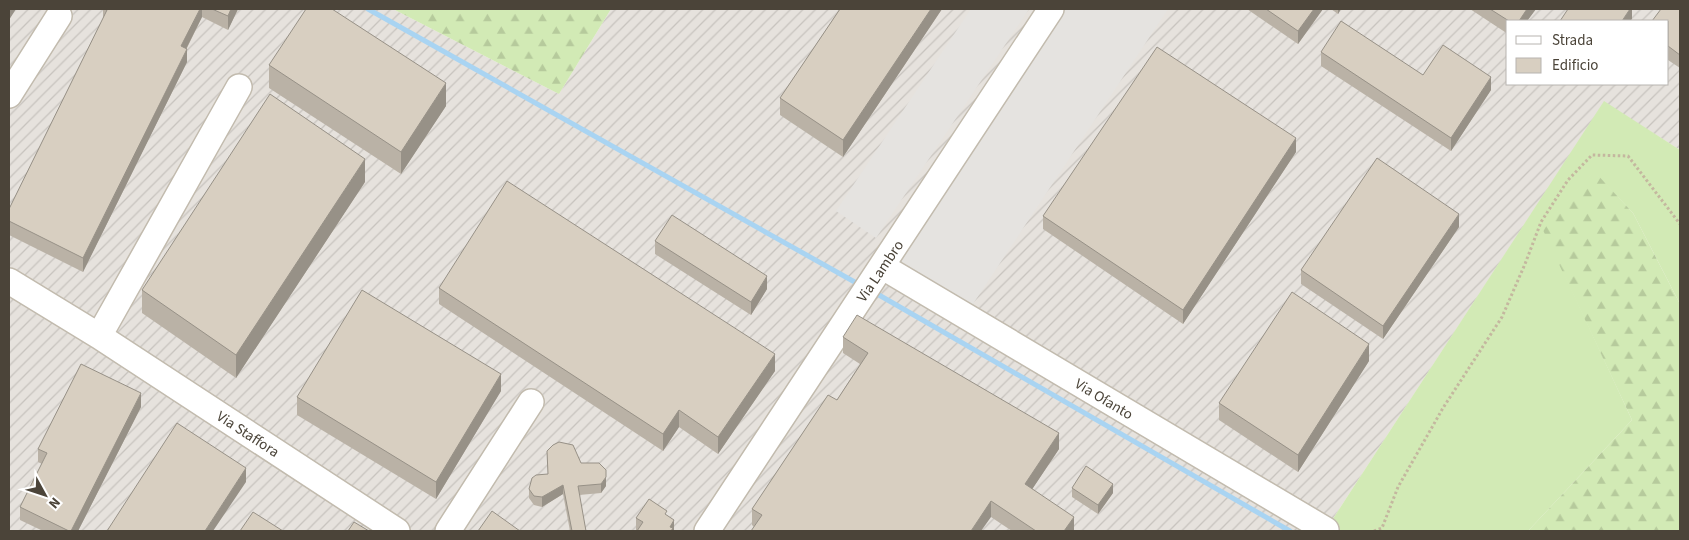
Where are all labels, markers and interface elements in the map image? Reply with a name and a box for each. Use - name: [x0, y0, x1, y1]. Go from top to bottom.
- legend: [1506, 20, 1669, 85]
- text: Strada: [1552, 30, 1593, 51]
- text: Edificio: [1552, 55, 1599, 76]
- street label: Via Lambro: [852, 236, 909, 306]
- street label: Via Ofanto: [1071, 374, 1137, 425]
- street label: Via Staffora: [212, 406, 283, 463]
- north arrow: [20, 470, 70, 520]
- text: N: [44, 493, 65, 513]

